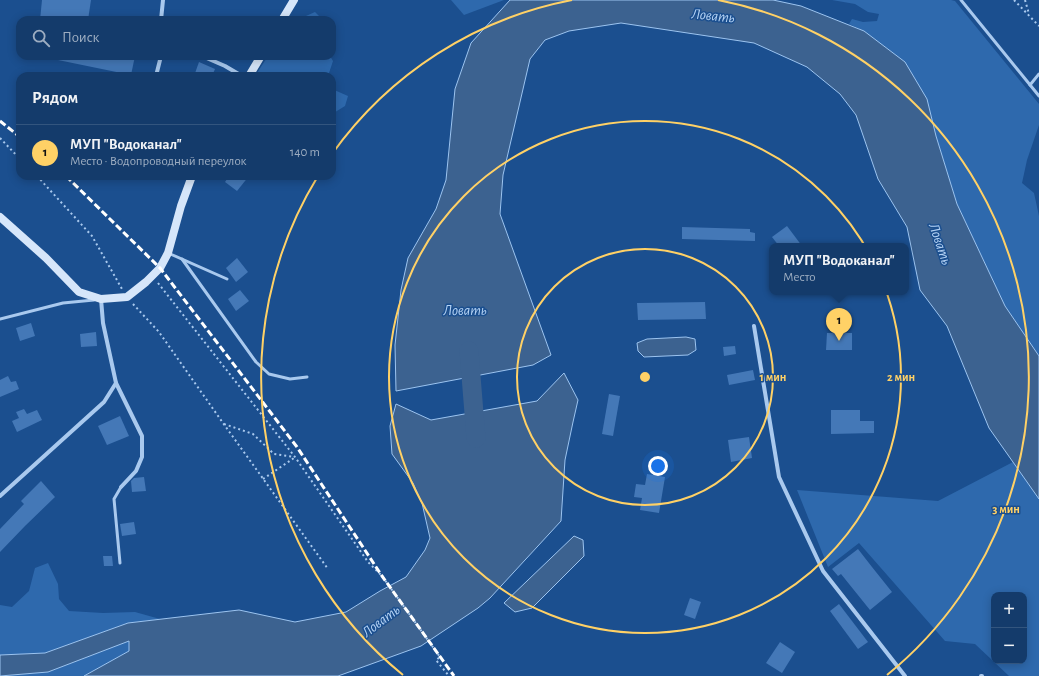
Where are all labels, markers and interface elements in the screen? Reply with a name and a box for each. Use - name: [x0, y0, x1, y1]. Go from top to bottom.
- water label: Ловать: [690, 6, 735, 26]
- search box: [16, 16, 336, 60]
- icon: search: [30, 27, 52, 49]
- text: Поиск: [62, 30, 100, 45]
- text: Рядом: [32, 89, 78, 106]
- text: МУП "Водоканал": [70, 137, 182, 152]
- text: 1: [43, 146, 47, 159]
- text: 140 m: [290, 146, 320, 159]
- text: Место · Водопроводный переулок: [70, 155, 247, 168]
- water label: Ловать: [926, 220, 954, 267]
- popup: [769, 243, 909, 295]
- text: МУП "Водоканал": [783, 253, 895, 268]
- text: Место: [783, 271, 816, 284]
- water label: Ловать: [442, 303, 487, 318]
- pin: 1: [826, 308, 852, 341]
- centre of rings: [638, 370, 652, 384]
- text: 1 мин: [760, 371, 786, 383]
- text: 2 мин: [887, 371, 915, 383]
- your location: [648, 456, 668, 476]
- text: 3 мин: [992, 503, 1020, 515]
- map controls: [991, 592, 1027, 664]
- button: +: [991, 592, 1027, 628]
- water label: Ловать: [358, 602, 403, 641]
- button: −: [991, 628, 1027, 664]

